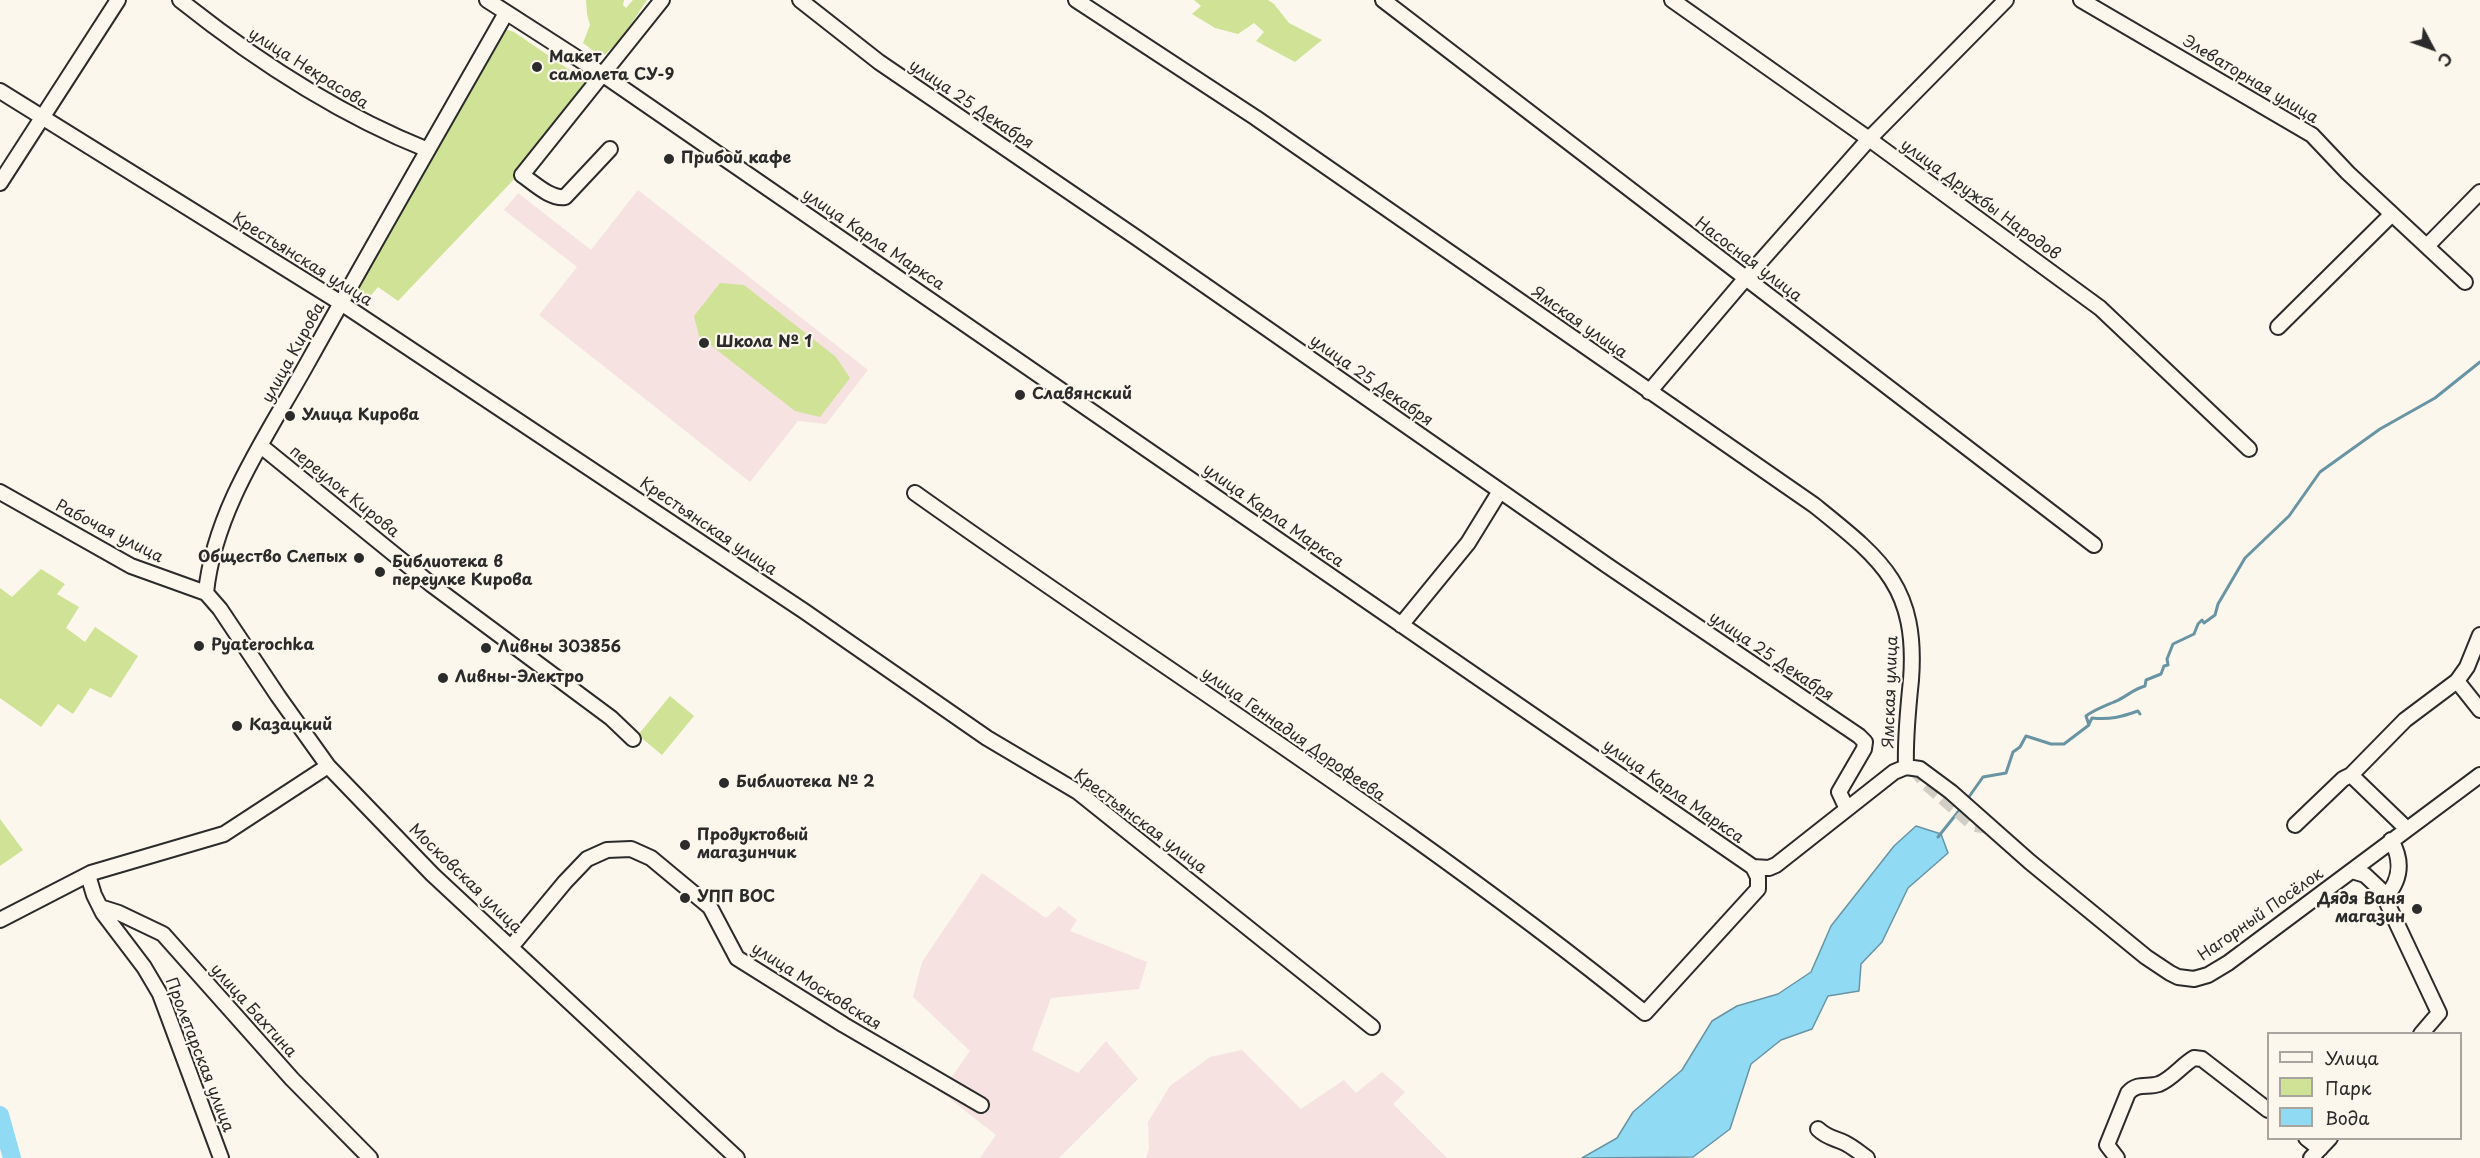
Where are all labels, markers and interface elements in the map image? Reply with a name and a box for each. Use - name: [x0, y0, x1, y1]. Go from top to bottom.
- north arrow: [2402, 18, 2462, 78]
- street label: улица Некрасова: [244, 24, 372, 114]
- street label: Элеваторная улица: [2179, 32, 2321, 128]
- text: С: [2433, 47, 2459, 72]
- place label: Макет самолета СУ-9: [549, 48, 674, 86]
- street label: улица 25 Декабря: [905, 56, 1037, 154]
- marker: Макет самолета СУ-9: [530, 60, 544, 74]
- street label: улица Дружбы Народов: [1896, 136, 2064, 264]
- place label: Прибой кафе: [681, 149, 791, 169]
- marker: Прибой кафе: [662, 152, 676, 166]
- street label: улица Карла Маркса: [798, 185, 948, 295]
- street label: Крестьянская улица: [229, 209, 375, 311]
- street label: Насосная улица: [1691, 214, 1805, 306]
- street label: Ямская улица: [1527, 283, 1631, 363]
- street label: улица Кирова: [259, 300, 329, 406]
- street label: улица 25 Декабря: [1306, 331, 1436, 431]
- place label: Школа № 1: [716, 333, 812, 353]
- marker: Школа № 1: [697, 336, 711, 350]
- place label: Славянский: [1032, 385, 1132, 405]
- marker: Славянский: [1013, 388, 1027, 402]
- place label: Улица Кирова: [302, 406, 419, 426]
- marker: Улица Кирова: [283, 409, 297, 423]
- street label: переулок Кирова: [285, 442, 403, 542]
- street label: улица Карла Маркса: [1199, 460, 1347, 572]
- street label: Крестьянская улица: [636, 474, 780, 580]
- street label: Рабочая улица: [52, 497, 166, 567]
- place label: Общество Слепых: [198, 548, 347, 568]
- marker: Общество Слепых: [352, 551, 366, 565]
- place label: Библиотека в переулке Кирова: [392, 553, 532, 591]
- marker: Библиотека в переулке Кирова: [373, 565, 387, 579]
- street label: улица 25 Декабря: [1705, 608, 1837, 706]
- street label: Ямская улица: [1879, 635, 1903, 749]
- place label: Pyaterochka: [211, 636, 314, 656]
- place label: Ливны 303856: [498, 638, 621, 658]
- marker: Pyaterochka: [192, 639, 206, 653]
- marker: Ливны 303856: [479, 641, 493, 655]
- street label: улица Геннадия Дорофеева: [1198, 664, 1388, 806]
- place label: Ливны-Электро: [455, 668, 584, 688]
- marker: Ливны-Электро: [436, 671, 450, 685]
- place label: Казацкий: [249, 716, 332, 736]
- marker: Казацкий: [230, 719, 244, 733]
- street label: улица Карла Маркса: [1599, 736, 1747, 848]
- street label: Крестьянская улица: [1070, 766, 1210, 878]
- place label: Библиотека № 2: [736, 773, 874, 793]
- marker: Библиотека № 2: [717, 776, 731, 790]
- street label: Московская улица: [405, 820, 525, 938]
- place label: Продуктовый магазинчик: [697, 826, 808, 864]
- marker: Продуктовый магазинчик: [678, 838, 692, 852]
- street label: Нагорный Посёлок: [2195, 865, 2327, 965]
- place label: УПП ВОС: [697, 888, 775, 908]
- place label: Дядя Ваня магазин: [2317, 890, 2405, 928]
- marker: УПП ВОС: [678, 891, 692, 905]
- marker: Дядя Ваня магазин: [2410, 902, 2424, 916]
- street label: улица Московская: [748, 939, 884, 1035]
- street label: улица Бахтина: [206, 960, 300, 1062]
- street label: Пролетарская улица: [161, 975, 237, 1135]
- legend: [2267, 1032, 2462, 1140]
- text: Улица: [2325, 1044, 2379, 1071]
- text: Парк: [2325, 1074, 2371, 1101]
- text: Вода: [2325, 1104, 2370, 1131]

